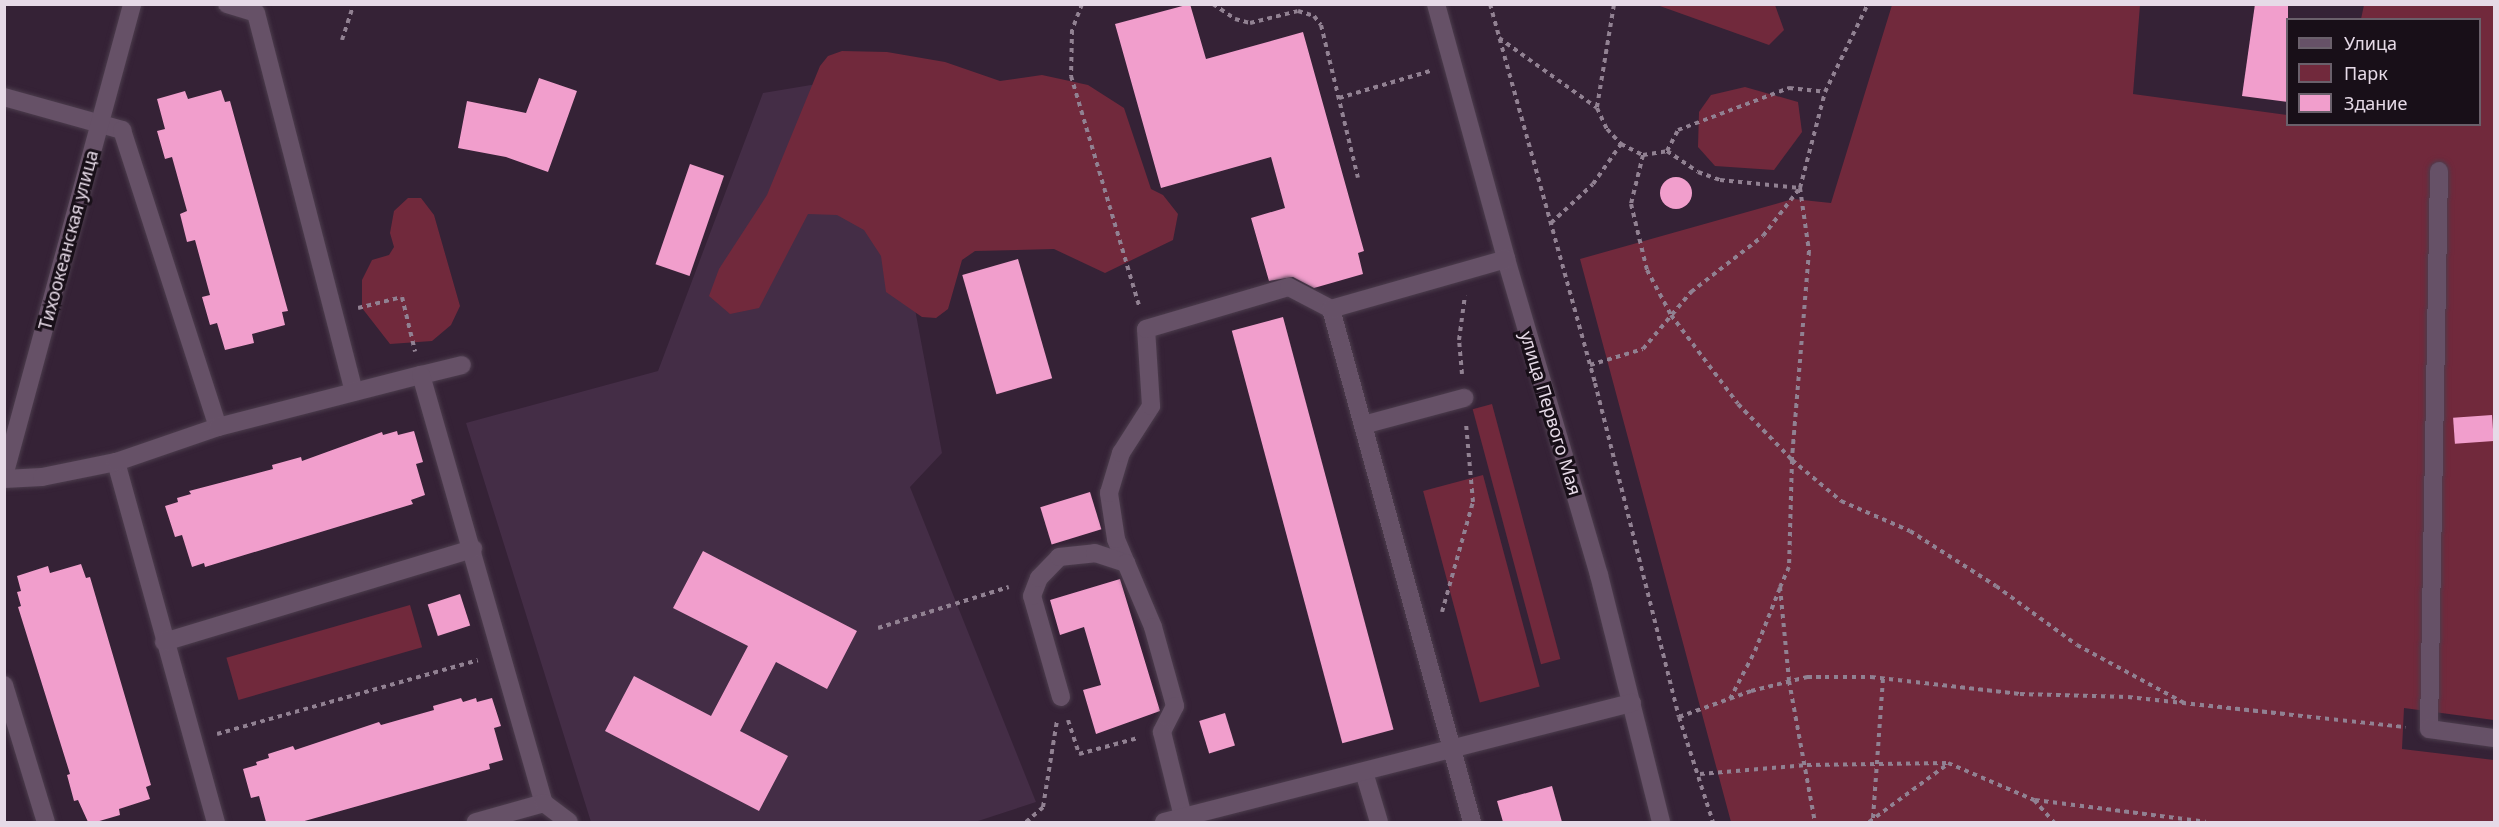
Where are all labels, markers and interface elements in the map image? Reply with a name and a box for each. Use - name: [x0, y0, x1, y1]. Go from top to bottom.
- legend: [2286, 18, 2481, 126]
- text: Улица: [2344, 31, 2397, 55]
- text: Парк: [2344, 61, 2388, 85]
- text: Здание: [2344, 91, 2407, 115]
- street label: Тихоокеанская улица: [34, 148, 102, 332]
- street label: улица Первого Мая: [1516, 328, 1586, 498]

